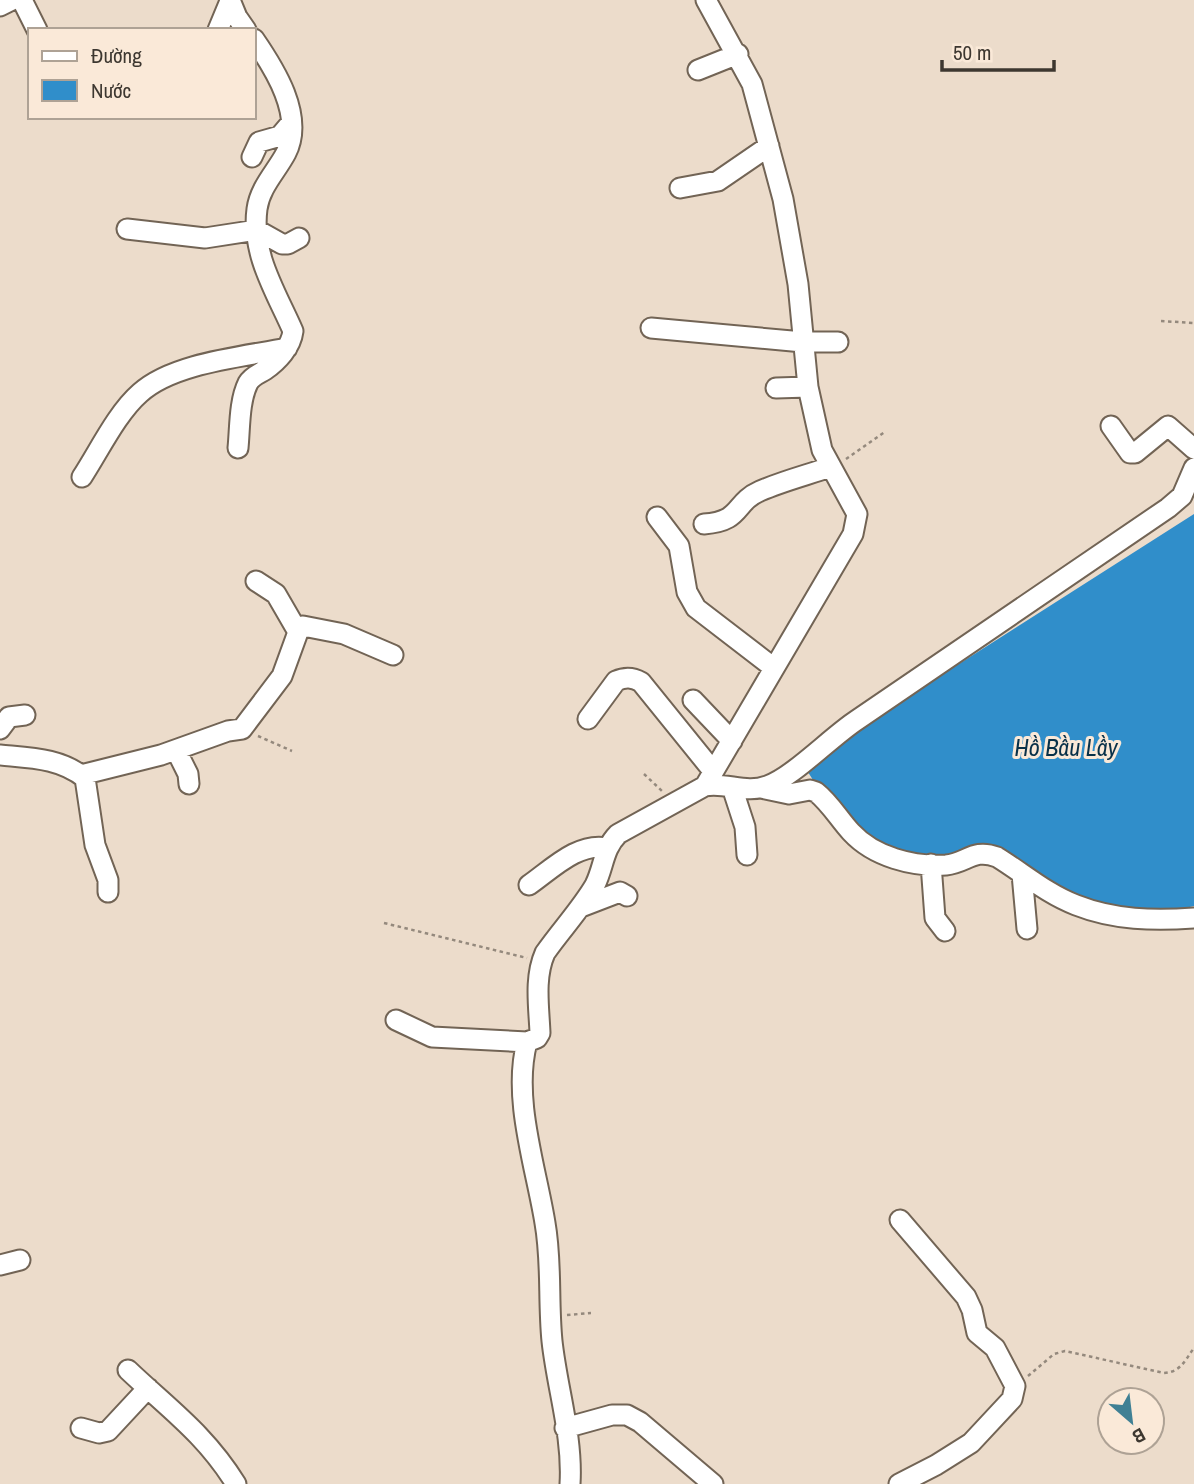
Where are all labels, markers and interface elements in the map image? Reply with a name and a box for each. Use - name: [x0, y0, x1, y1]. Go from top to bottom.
- legend: [28, 28, 256, 119]
- scale bar: [942, 28, 1054, 72]
- text: 50 m: [953, 38, 991, 67]
- text: Đường: [91, 41, 142, 70]
- text: Nước: [91, 76, 131, 105]
- water label: Hồ Bầu Lầy: [1015, 731, 1119, 763]
- north arrow: [1096, 1386, 1166, 1456]
- text: B: [1128, 1422, 1150, 1450]

